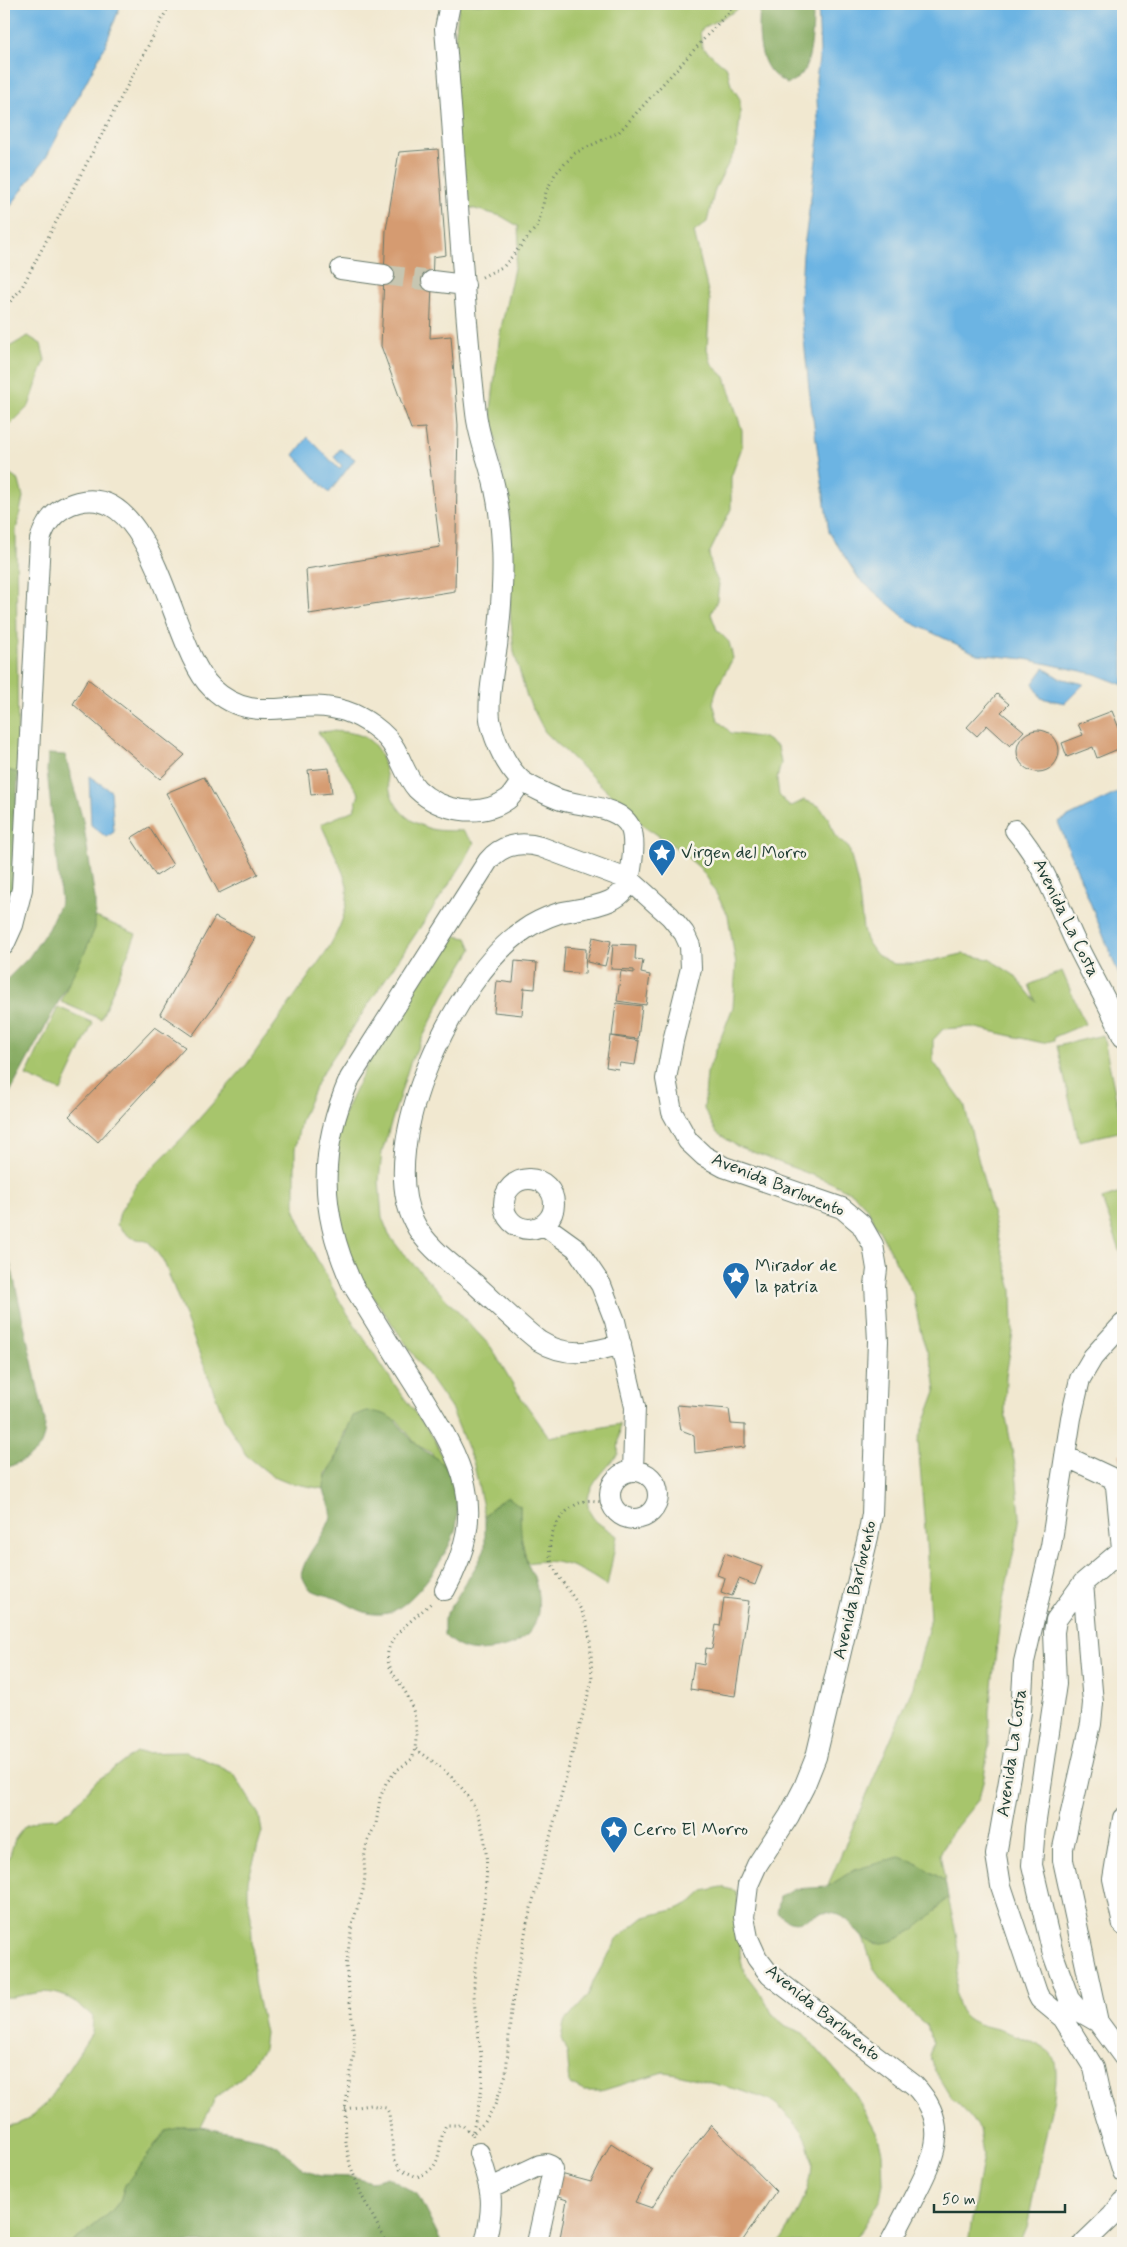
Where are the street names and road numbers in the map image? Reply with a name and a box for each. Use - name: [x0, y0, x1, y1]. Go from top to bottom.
- street label: Avenida La Costa: [1027, 855, 1105, 981]
- street label: Avenida Barlovento: [708, 1147, 848, 1223]
- street label: Avenida Barlovento: [827, 1518, 883, 1662]
- street label: Avenida La Costa: [991, 1688, 1033, 1818]
- street label: Avenida Barlovento: [760, 1959, 886, 2067]

